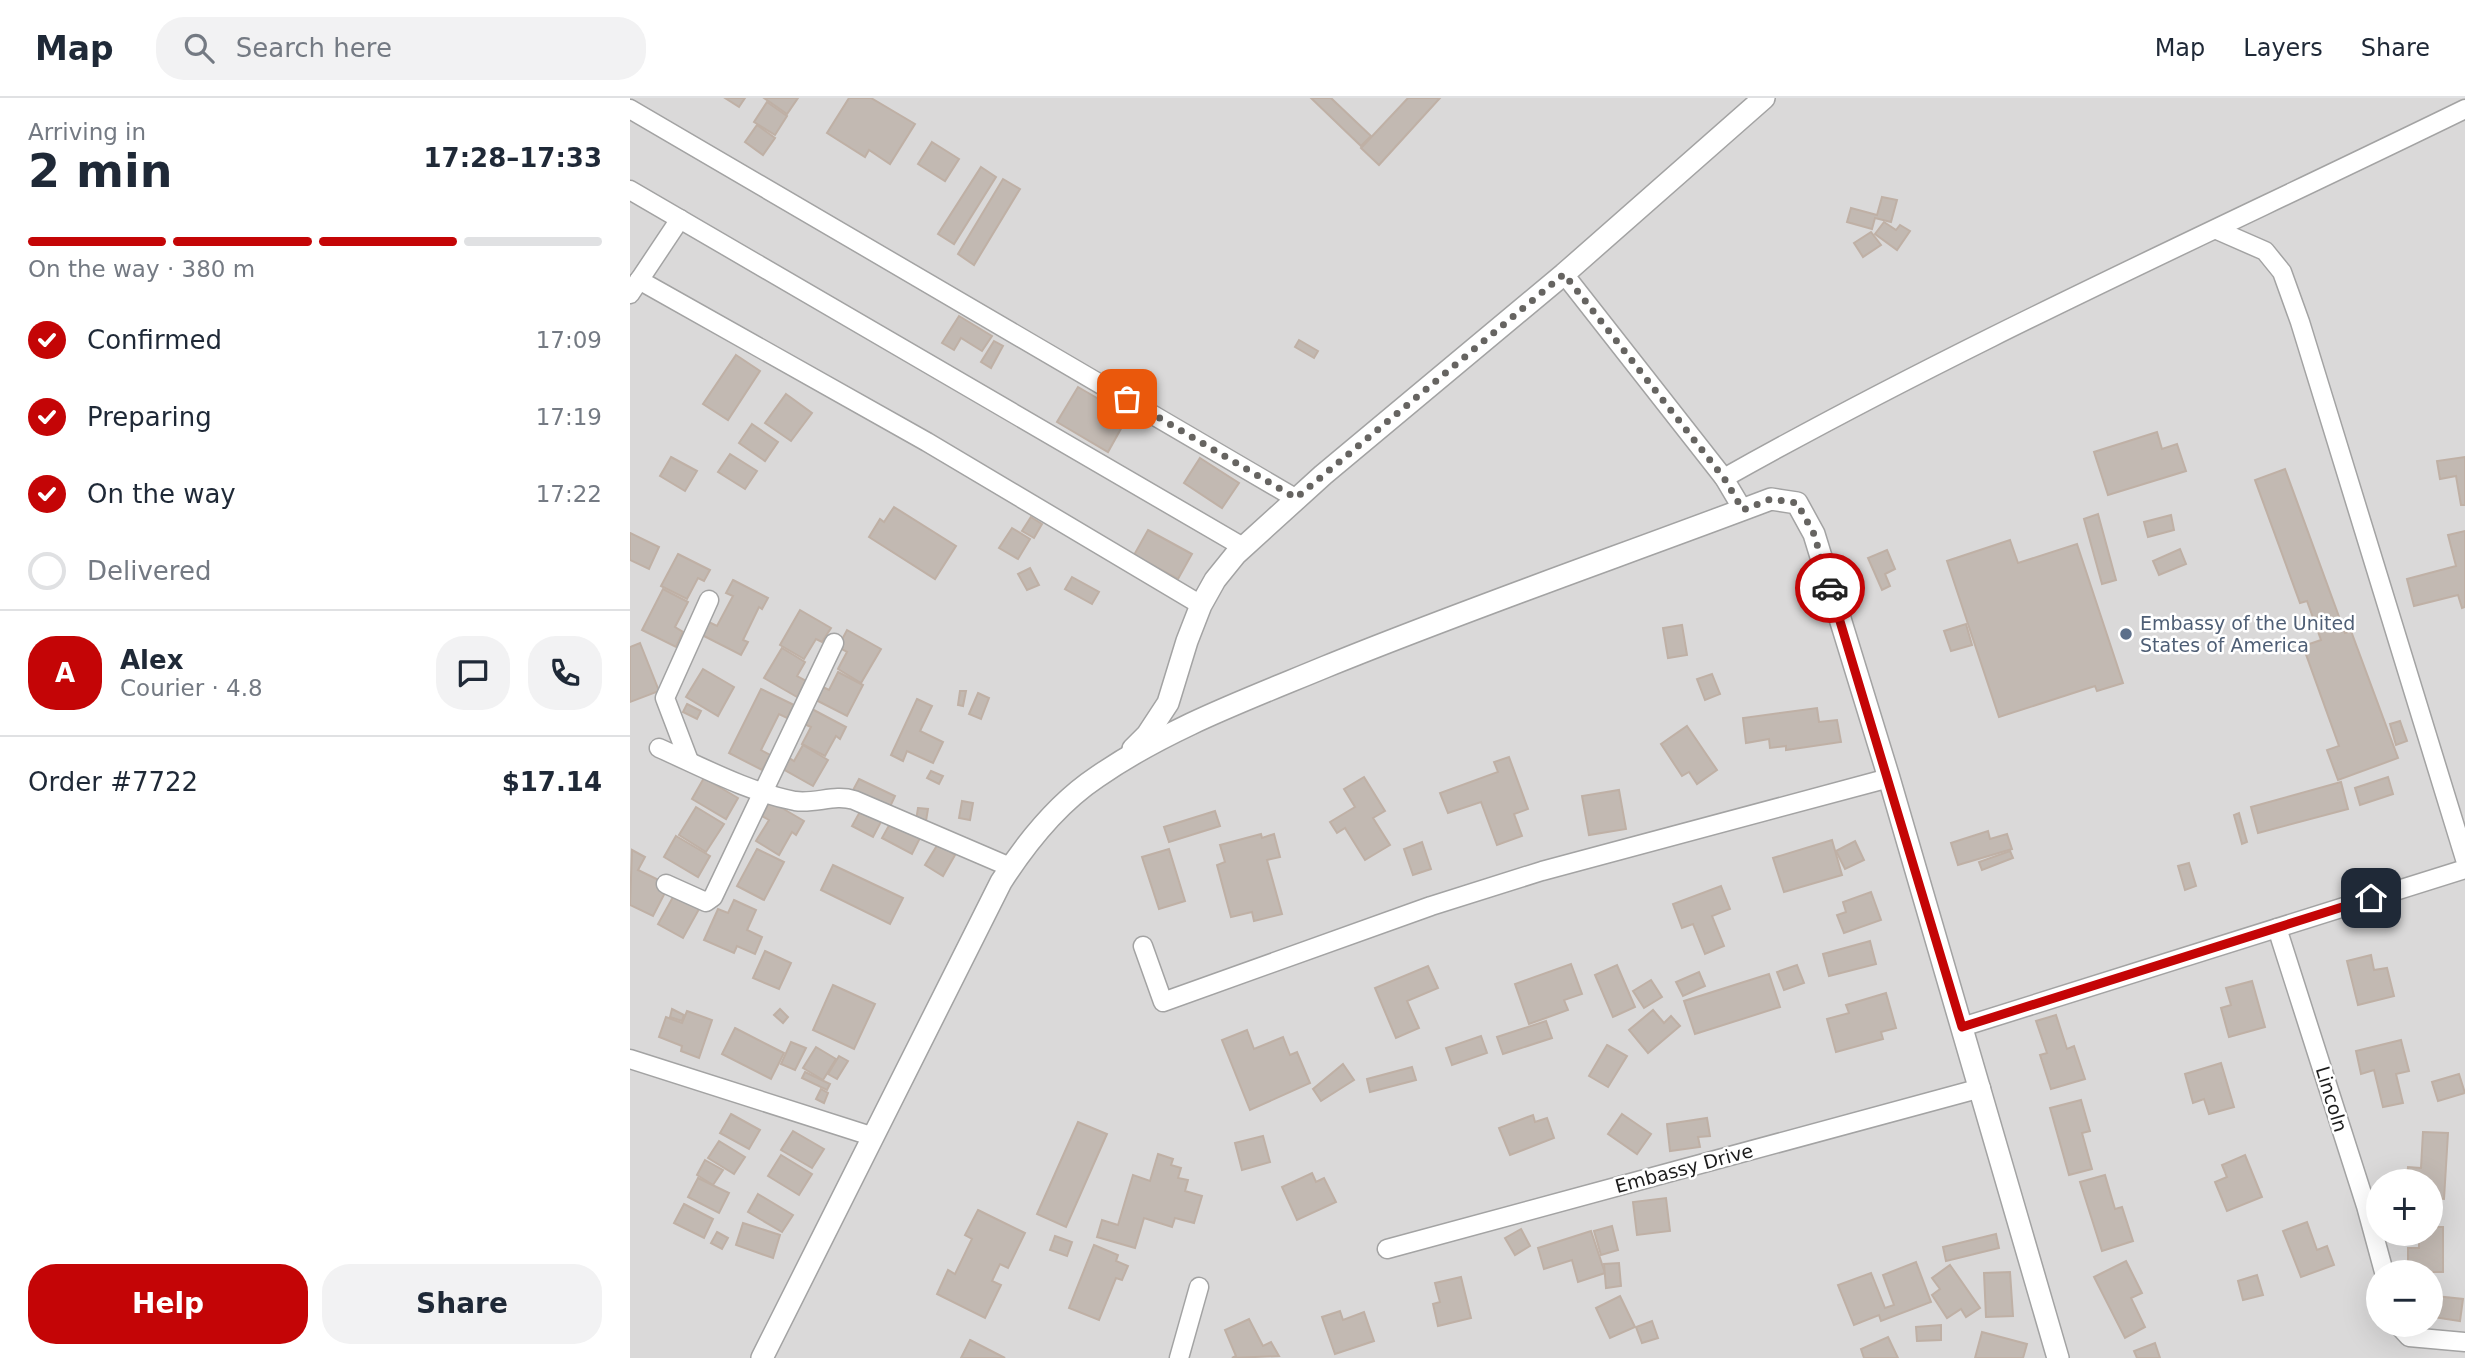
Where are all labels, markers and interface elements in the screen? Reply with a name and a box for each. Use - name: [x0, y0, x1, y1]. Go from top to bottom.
- search box: [156, 17, 646, 80]
- text: Map: [35, 29, 114, 68]
- icon: search: [180, 29, 218, 67]
- text: Search here: [236, 33, 392, 63]
- text: Map: [2155, 34, 2205, 62]
- text: Layers: [2243, 34, 2323, 62]
- text: Share: [2361, 34, 2430, 62]
- text: Arriving in: [28, 119, 146, 145]
- text: 17:28–17:33: [423, 143, 602, 173]
- text: 2 min: [28, 144, 172, 198]
- text: On the way · 380 m: [28, 256, 255, 282]
- icon: check: [28, 321, 66, 359]
- text: Confirmed: [87, 325, 222, 355]
- text: 17:09: [536, 327, 602, 353]
- pin: [1097, 369, 1157, 429]
- icon: bag: [1108, 380, 1146, 418]
- icon: check: [28, 398, 66, 436]
- text: Preparing: [87, 402, 212, 432]
- text: 17:19: [536, 404, 602, 430]
- icon: check: [28, 475, 66, 513]
- text: On the way: [87, 479, 236, 509]
- text: 17:22: [536, 481, 602, 507]
- courier: [1795, 553, 1865, 623]
- text: Delivered: [87, 556, 211, 586]
- icon: car: [1811, 569, 1849, 607]
- place label: Embassy of the United States of America: [2140, 612, 2355, 656]
- marker: Embassy of the United States of America: [2118, 626, 2134, 642]
- button: chat: [436, 636, 510, 710]
- button: phone: [528, 636, 602, 710]
- text: Alex: [120, 645, 183, 675]
- text: A: [55, 658, 75, 688]
- text: Courier · 4.8: [120, 675, 263, 701]
- text: Order #7722: [28, 767, 198, 797]
- text: $17.14: [502, 767, 602, 797]
- pin: [2341, 868, 2401, 928]
- icon: home: [2352, 879, 2390, 917]
- street label: Lincoln: [2312, 1064, 2352, 1134]
- street label: Embassy Drive: [1613, 1139, 1755, 1197]
- map controls: [2366, 1169, 2443, 1337]
- button: +: [2366, 1169, 2443, 1246]
- button: −: [2366, 1260, 2443, 1337]
- button: Help: [28, 1264, 308, 1344]
- button: Share: [322, 1264, 602, 1344]

